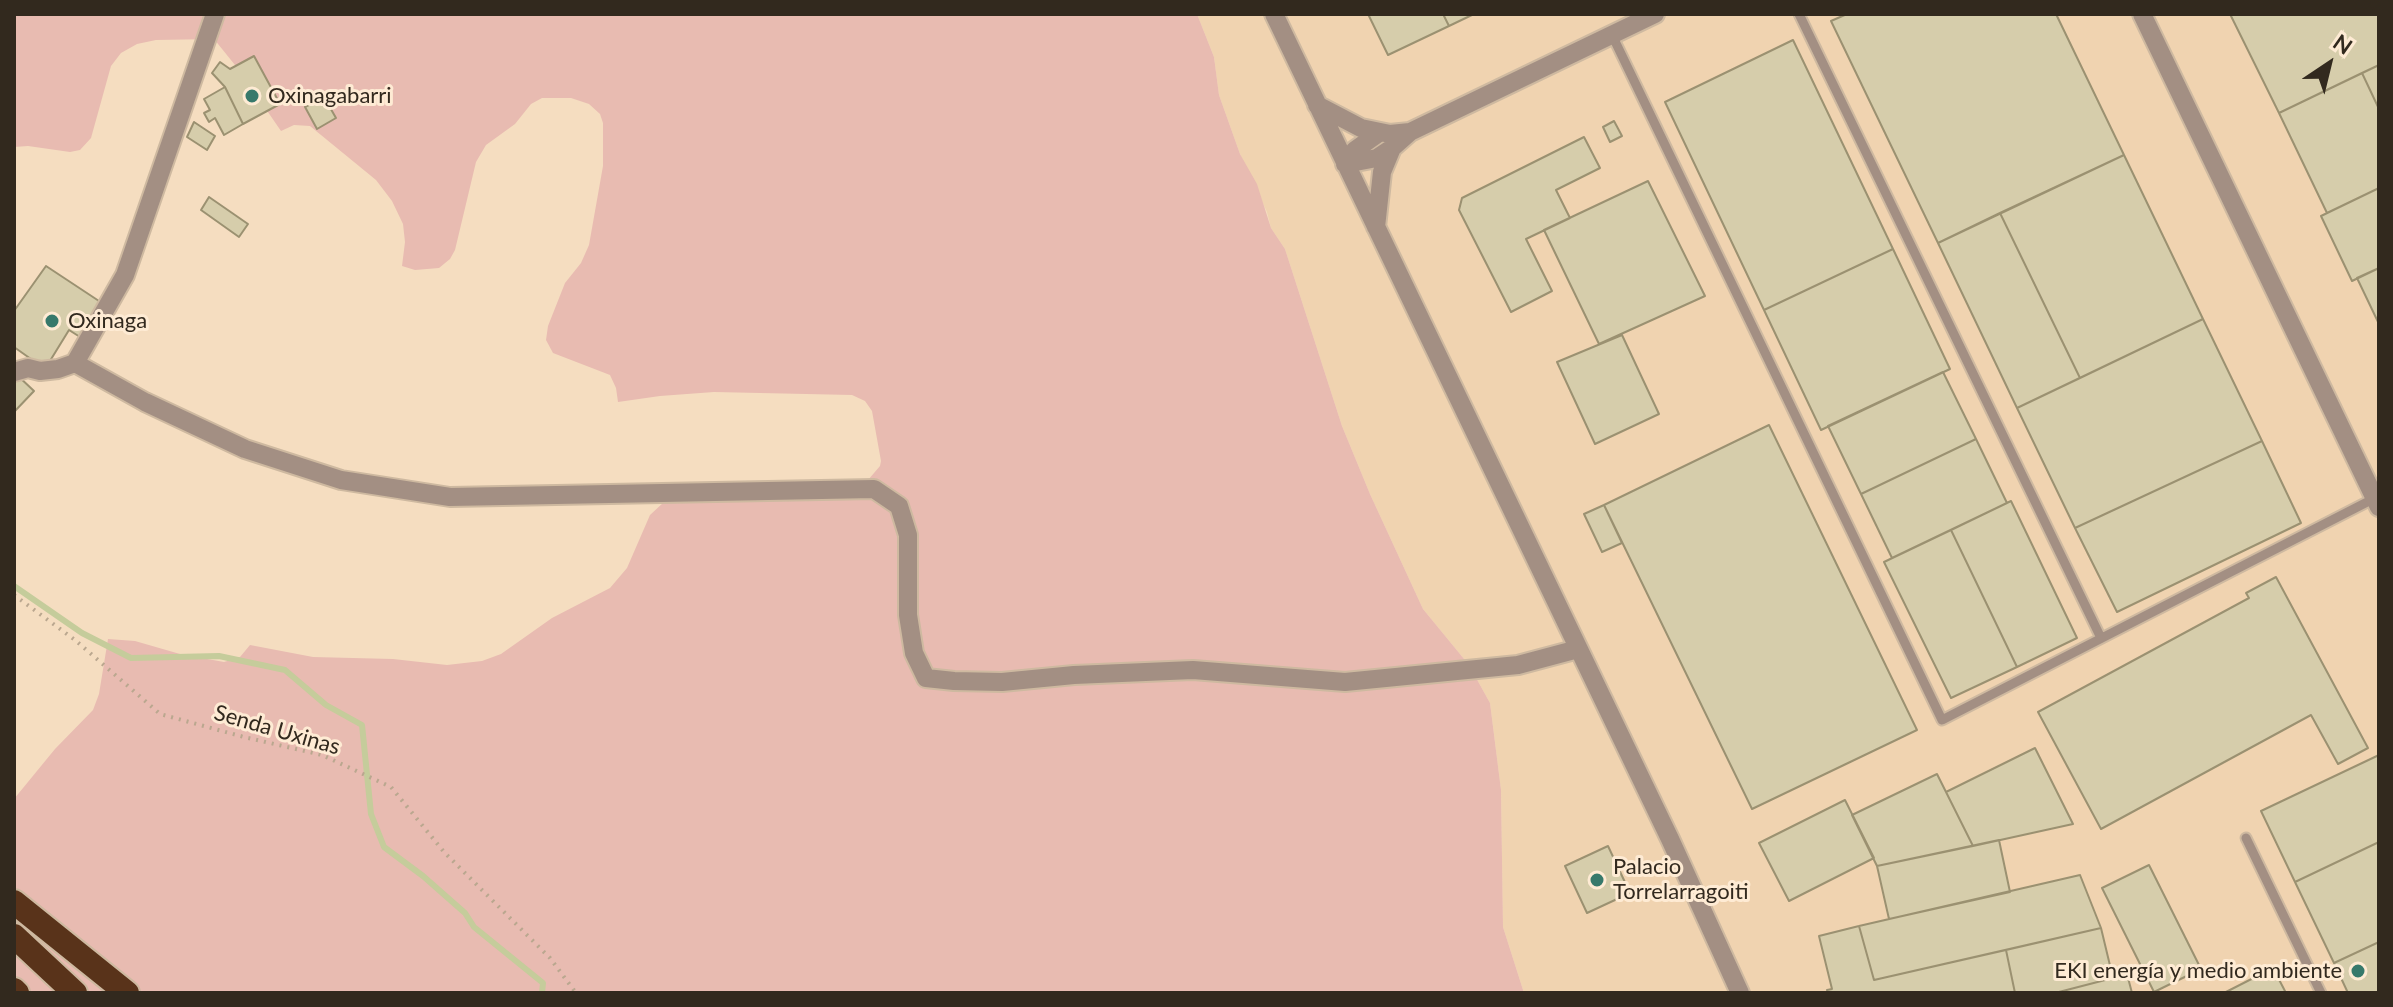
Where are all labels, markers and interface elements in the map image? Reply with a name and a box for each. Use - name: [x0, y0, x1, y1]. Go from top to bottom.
- north arrow: [2289, 24, 2369, 104]
- text: N: [2328, 28, 2358, 60]
- place label: Oxinagabarri: [268, 83, 392, 109]
- marker: Oxinagabarri: [243, 87, 261, 105]
- place label: Oxinaga: [68, 308, 147, 334]
- marker: Oxinaga: [43, 312, 61, 330]
- street label: Senda Uxinas: [211, 699, 343, 761]
- place label: Palacio Torrelarragoiti: [1613, 854, 1748, 906]
- marker: Palacio Torrelarragoiti: [1588, 871, 1606, 889]
- place label: EKI energía y medio ambiente: [2054, 958, 2342, 984]
- marker: EKI energía y medio ambiente: [2349, 962, 2367, 980]

